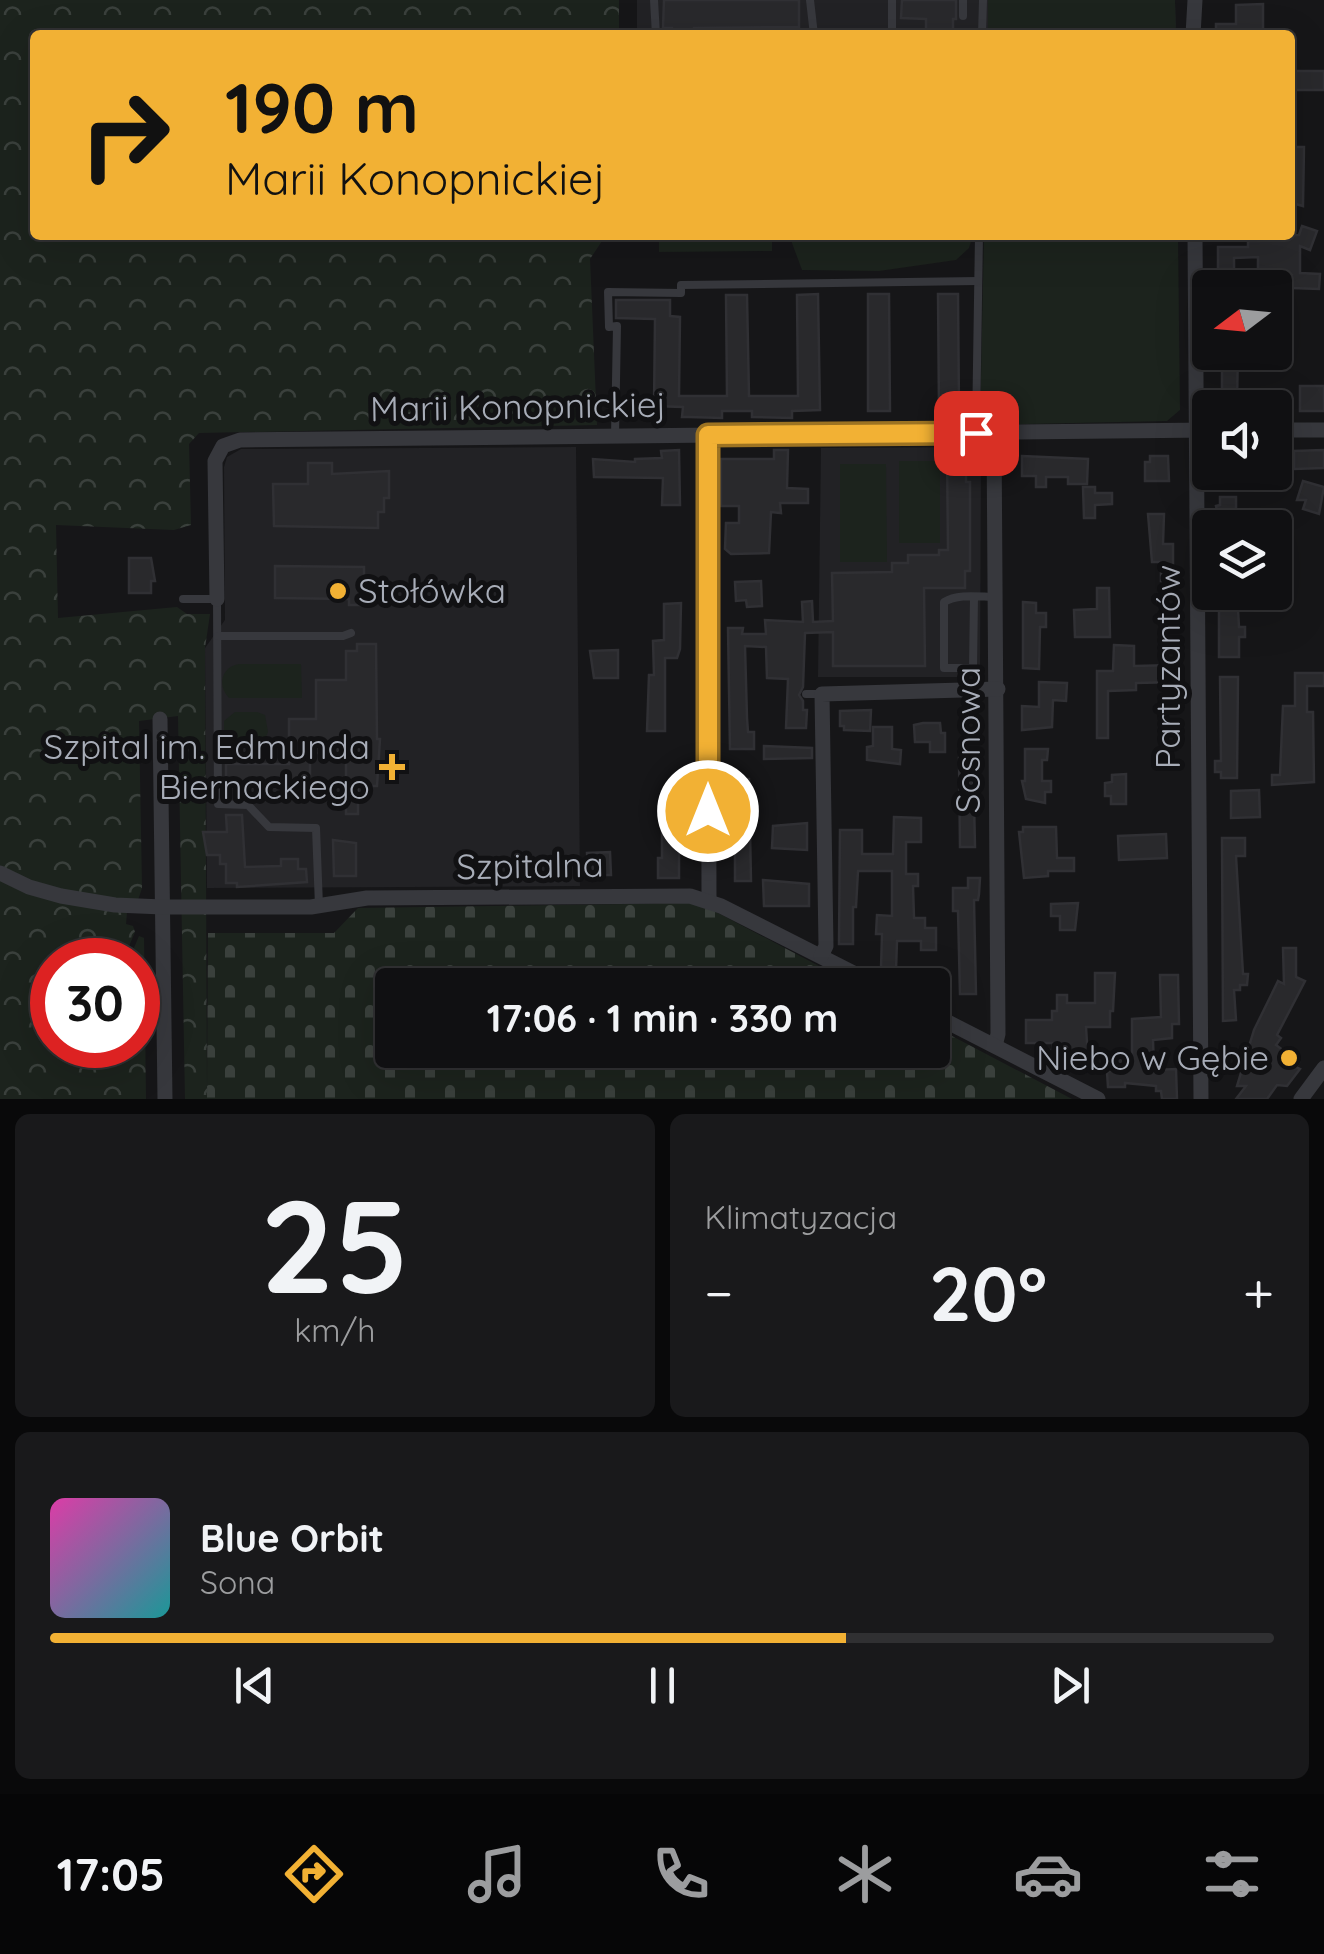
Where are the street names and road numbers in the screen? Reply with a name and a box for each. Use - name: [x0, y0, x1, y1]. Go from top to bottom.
- street label: Marii Konopnickiej: [370, 381, 666, 431]
- street label: Partyzantów: [1145, 565, 1189, 769]
- street label: Sosnowa: [945, 667, 989, 813]
- street label: Szpitalna: [456, 842, 604, 888]

